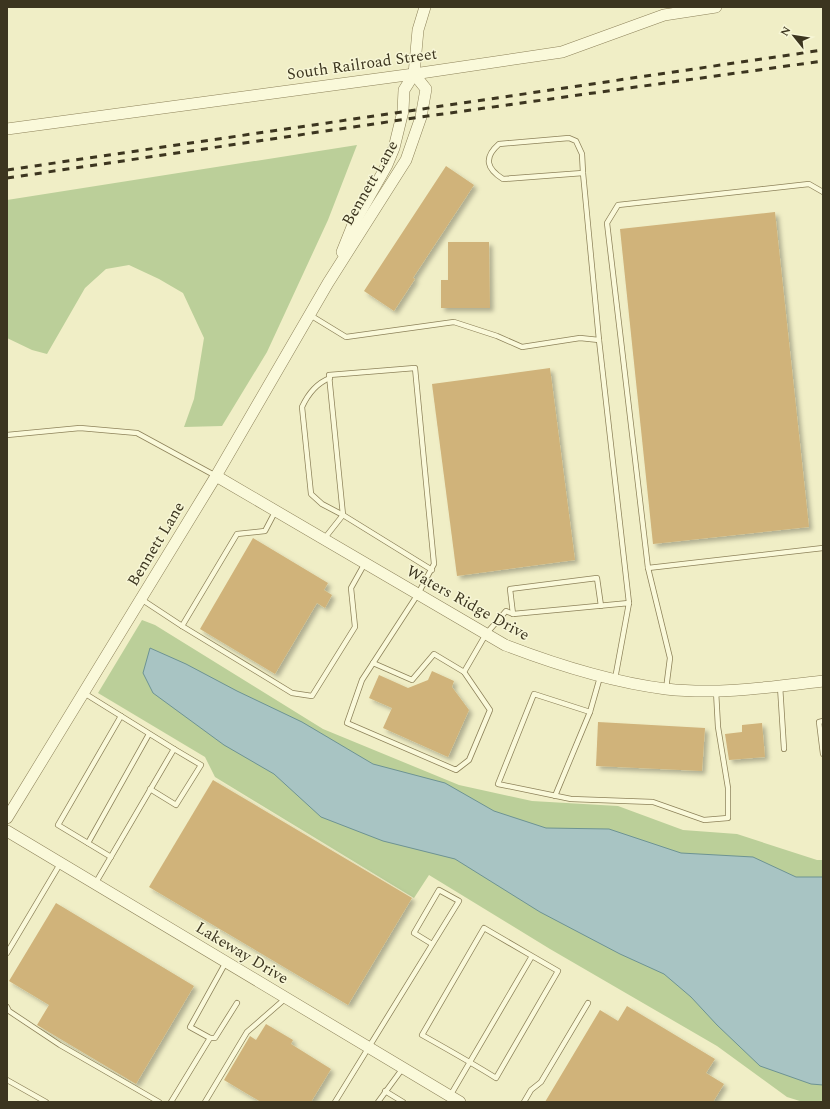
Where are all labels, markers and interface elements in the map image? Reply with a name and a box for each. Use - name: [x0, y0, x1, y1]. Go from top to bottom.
- north arrow: [774, 16, 814, 56]
- text: N: [776, 23, 795, 39]
- street label: South Railroad Street: [285, 42, 439, 86]
- street label: Bennett Lane: [336, 136, 404, 230]
- street label: Bennett Lane: [121, 497, 191, 591]
- street label: Waters Ridge Drive: [402, 559, 534, 647]
- street label: Lakeway Drive: [191, 916, 293, 990]

